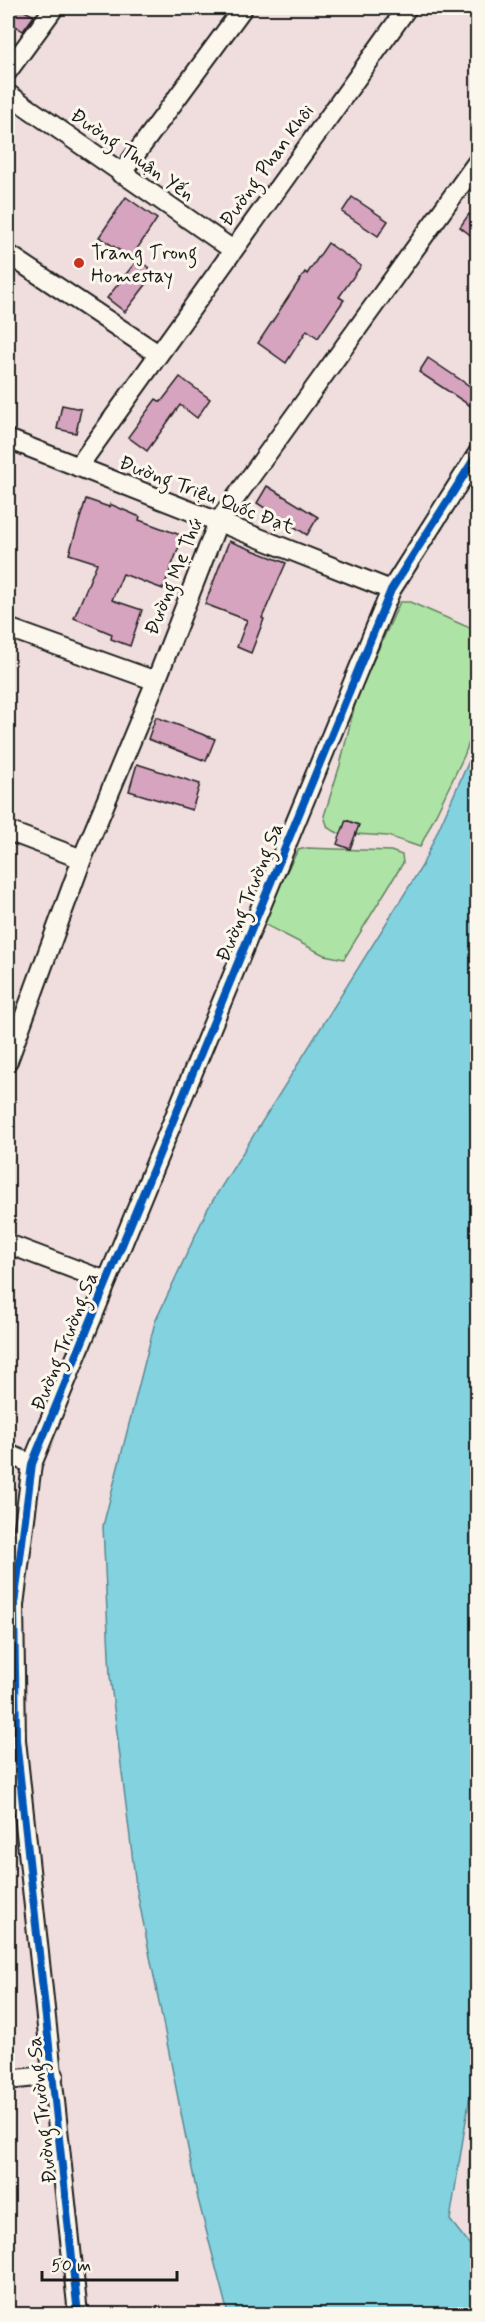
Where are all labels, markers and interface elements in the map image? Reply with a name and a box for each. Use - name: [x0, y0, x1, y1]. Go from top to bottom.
- street label: Đường Phan Khôi: [214, 99, 322, 234]
- street label: Đường Thuận Yến: [64, 102, 200, 210]
- place label: Trang Trong Homestay: [91, 240, 197, 290]
- marker: Trang Trong Homestay: [72, 256, 86, 270]
- street label: Đường Triệu Quốc Đạt: [114, 450, 298, 543]
- street label: Đường Mẹ Thứ: [139, 514, 212, 640]
- street label: Đường Trường Sa: [210, 819, 292, 967]
- street label: Đường Trường Sa: [25, 1268, 107, 1416]
- street label: Đường Trường Sa: [21, 2035, 66, 2185]
- scale bar: [42, 2244, 177, 2282]
- text: 50 m: [51, 2254, 91, 2278]

